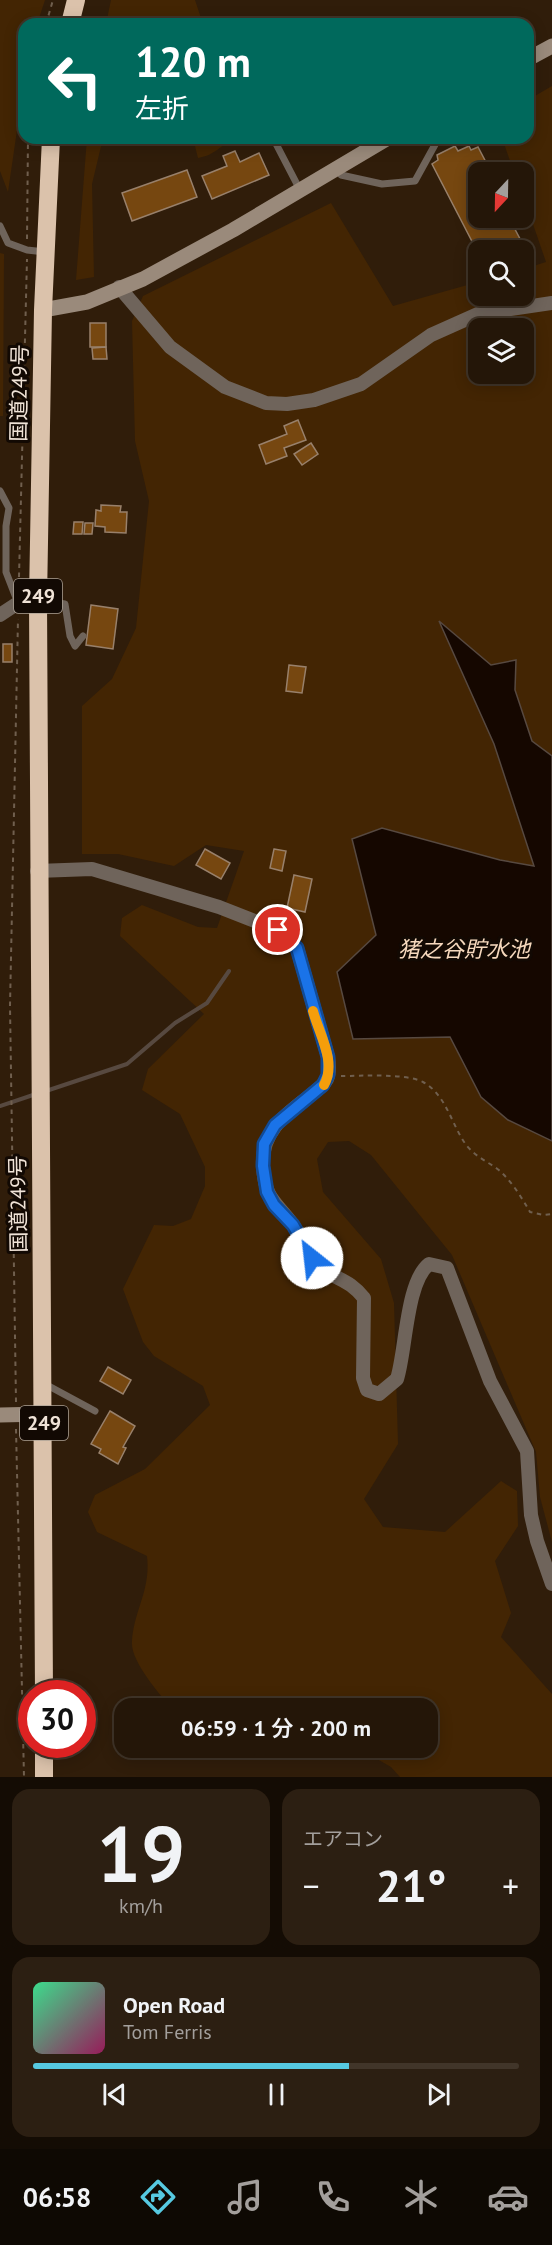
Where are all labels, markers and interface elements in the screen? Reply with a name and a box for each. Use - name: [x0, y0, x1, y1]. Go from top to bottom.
- text: 120 m: [135, 34, 251, 89]
- icon: left: [36, 42, 114, 120]
- text: 左折: [135, 91, 189, 125]
- north arrow: [468, 162, 534, 228]
- map controls: [468, 162, 534, 384]
- button: search: [468, 240, 534, 306]
- button: layers: [468, 318, 534, 384]
- street label: 国道249号: [5, 344, 33, 442]
- road number: 249: [14, 579, 62, 613]
- pin: [252, 904, 303, 955]
- icon: arrive: [261, 913, 294, 946]
- water label: 猪之谷貯水池: [398, 935, 532, 963]
- street label: 国道249号: [4, 1155, 32, 1253]
- position arrow: [280, 1226, 344, 1290]
- road number: 249: [20, 1406, 68, 1440]
- speed limit sign: 30: [18, 1680, 96, 1758]
- text: 06:59 · 1 分 · 200 m: [181, 1714, 371, 1742]
- text: 19: [97, 1803, 185, 1904]
- text: エアコン: [303, 1826, 383, 1852]
- text: 21°: [376, 1856, 446, 1914]
- text: −: [303, 1864, 320, 1907]
- text: +: [502, 1864, 519, 1907]
- text: km/h: [119, 1893, 163, 1919]
- text: Open Road: [123, 1991, 225, 2019]
- text: Tom Ferris: [123, 2019, 212, 2045]
- icon: previous: [98, 2078, 131, 2111]
- icon: pause: [260, 2078, 293, 2111]
- icon: next: [422, 2078, 455, 2111]
- icon: directions: [137, 2176, 179, 2218]
- icon: music: [224, 2176, 266, 2218]
- icon: phone: [312, 2176, 354, 2218]
- icon: climate: [400, 2176, 442, 2218]
- icon: car: [487, 2176, 529, 2218]
- text: 06:58: [23, 2180, 91, 2214]

